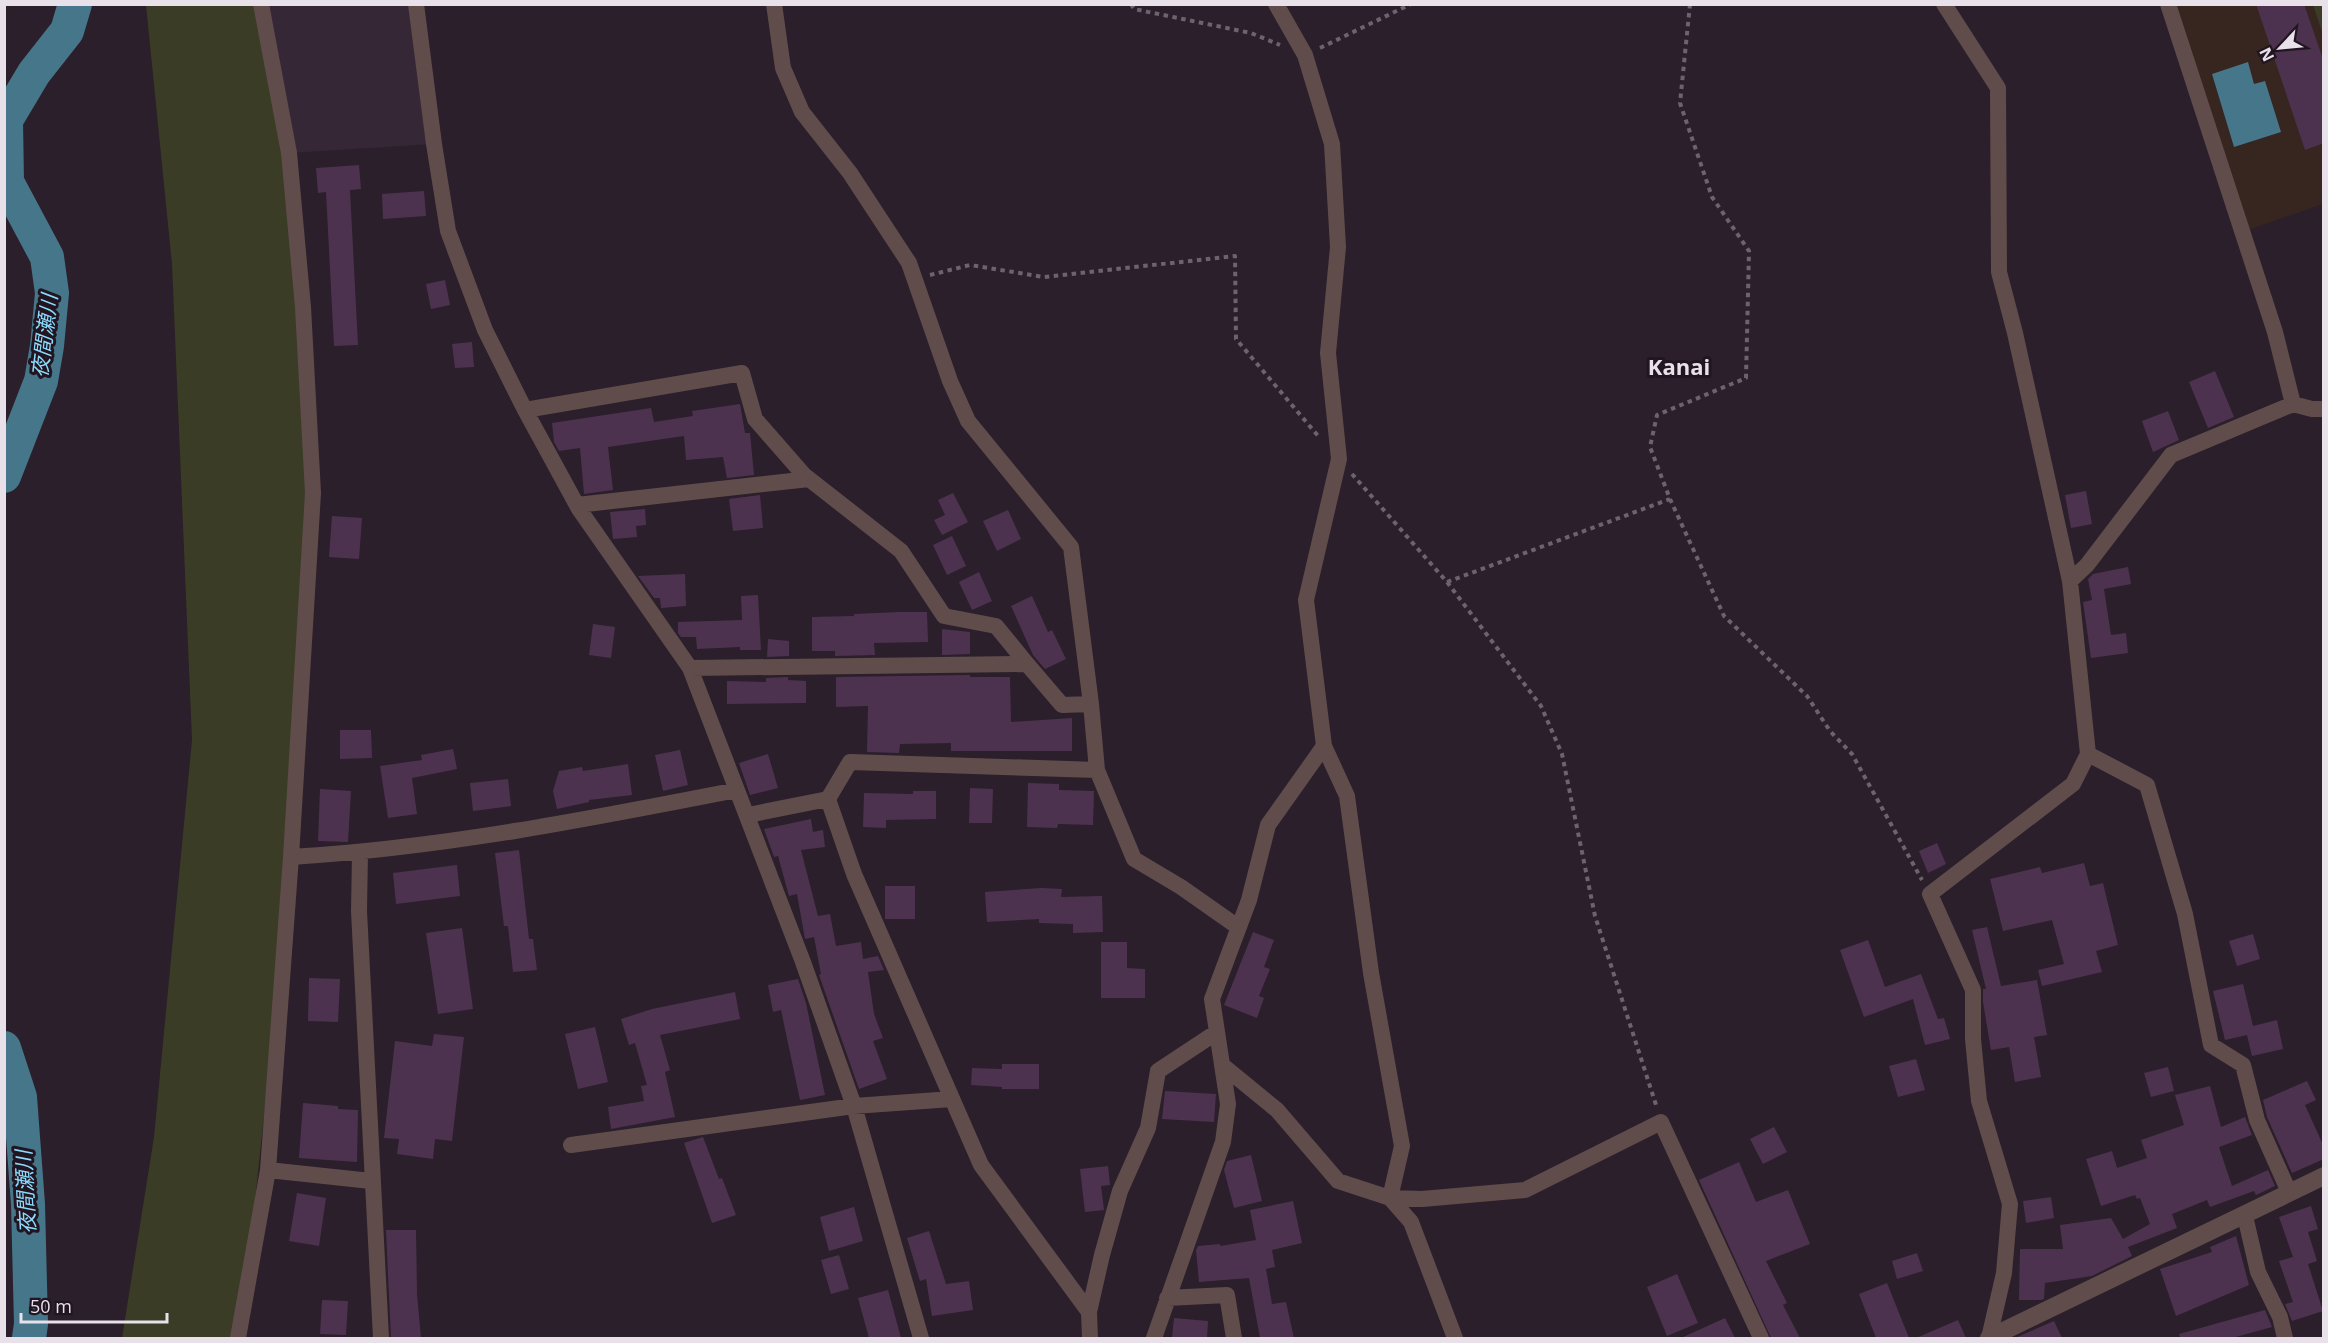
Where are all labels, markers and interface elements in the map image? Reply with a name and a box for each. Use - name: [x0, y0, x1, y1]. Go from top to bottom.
- north arrow: [2250, 18, 2310, 78]
- text: N: [2254, 44, 2279, 65]
- water label: 夜間瀬川: [25, 291, 63, 379]
- district label: Kanai: [1648, 351, 1710, 381]
- water label: 夜間瀬川: [9, 1147, 41, 1235]
- scale bar: [21, 1286, 166, 1324]
- text: 50 m: [30, 1294, 72, 1318]

